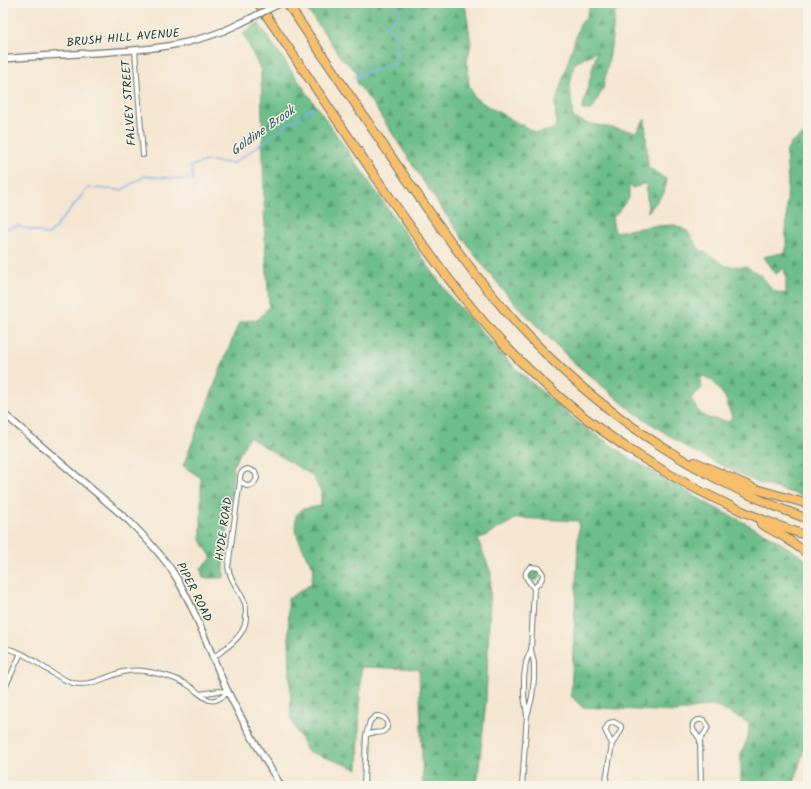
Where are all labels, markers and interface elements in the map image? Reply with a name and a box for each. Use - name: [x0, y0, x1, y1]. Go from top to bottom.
- street label: BRUSH HILL AVENUE: [66, 23, 181, 52]
- street label: FALVEY STREET: [116, 58, 141, 146]
- water label: Goldine Brook: [226, 100, 301, 161]
- street label: HYDE ROAD: [210, 496, 238, 562]
- street label: PIPER ROAD: [171, 559, 217, 625]

